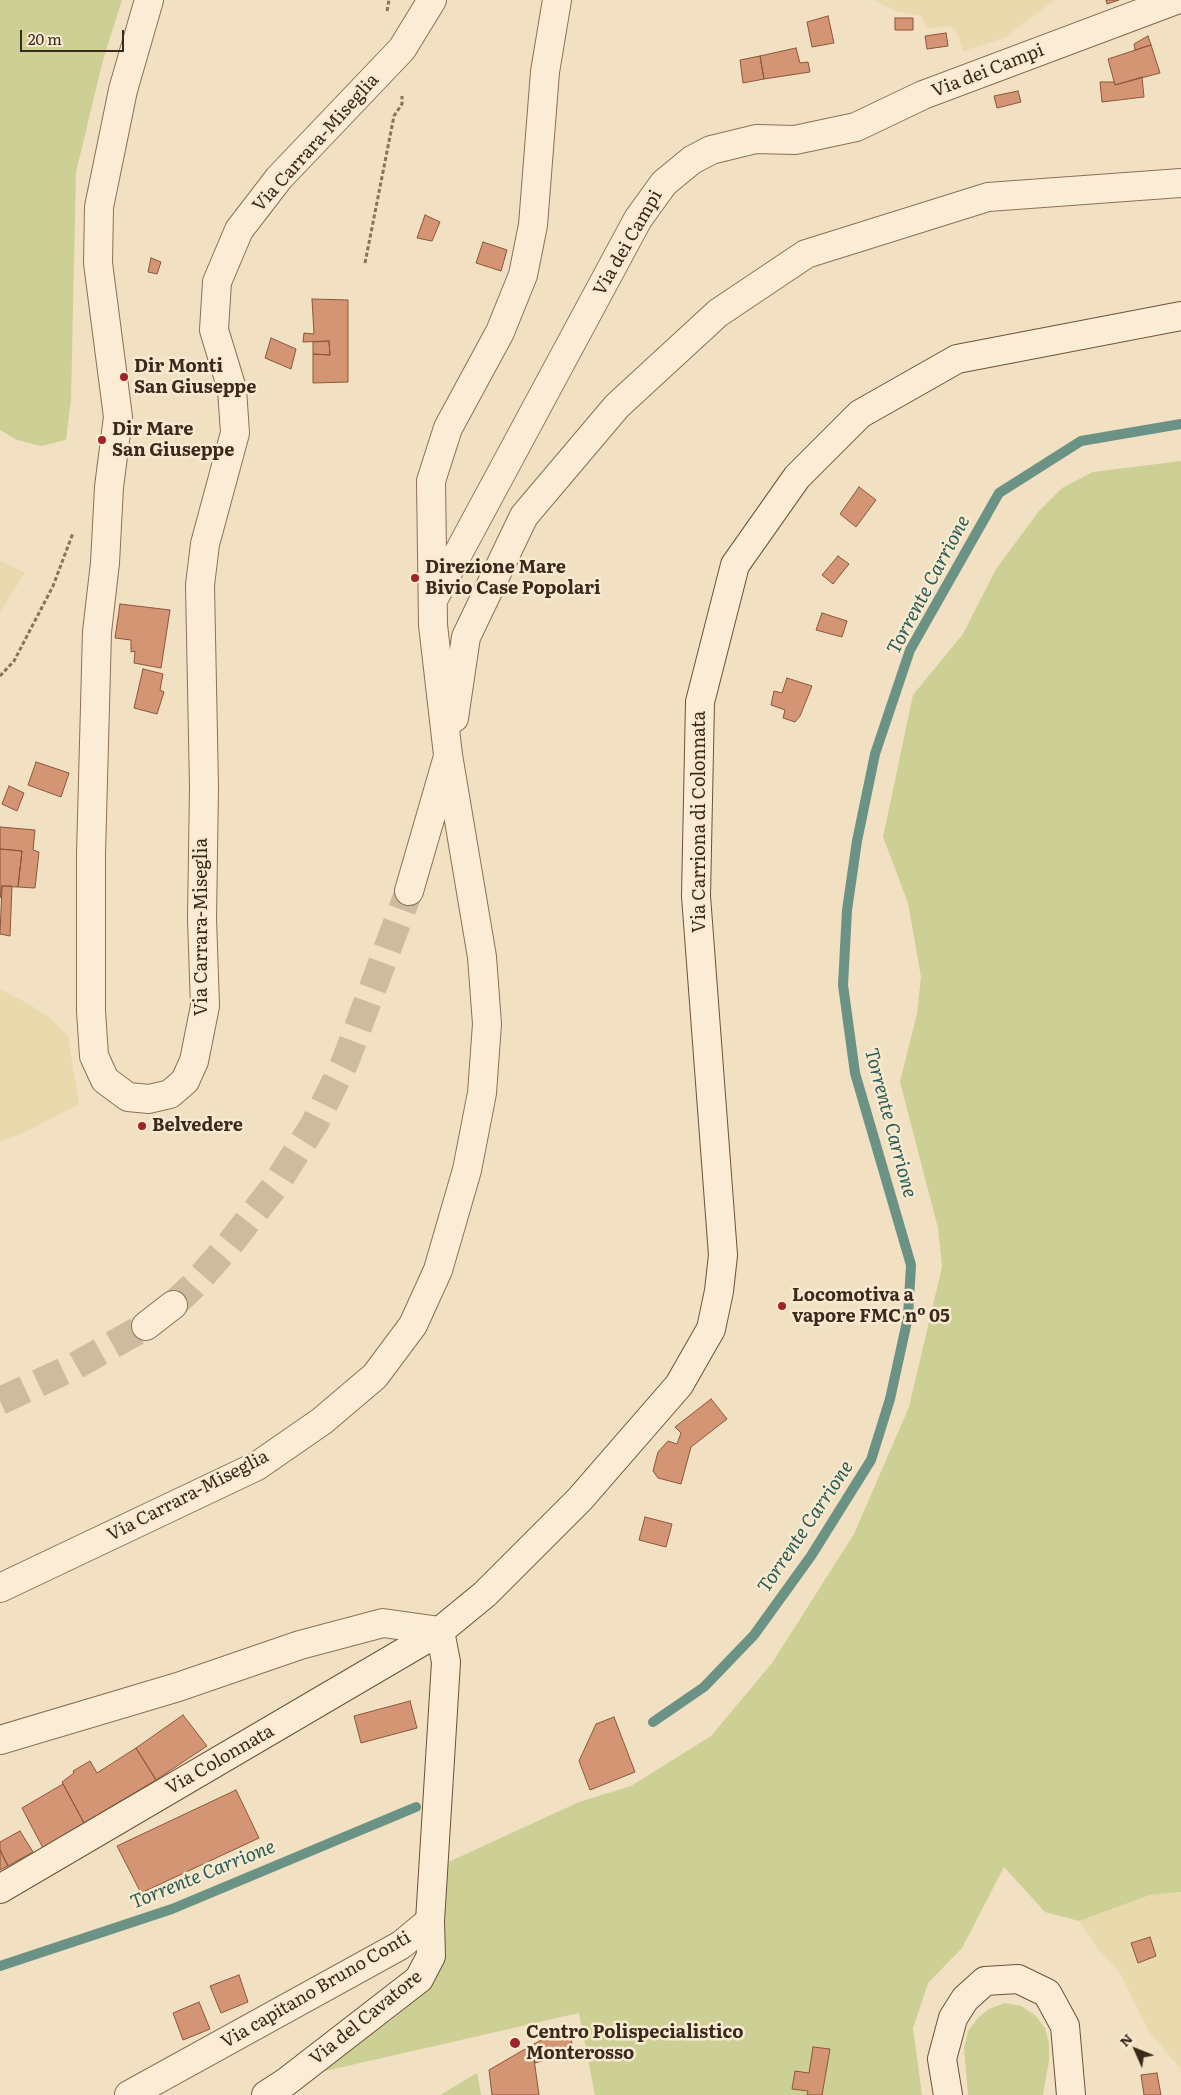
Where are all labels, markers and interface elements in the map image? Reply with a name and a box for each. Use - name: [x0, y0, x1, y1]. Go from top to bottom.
- scale bar: [22, 20, 126, 52]
- text: 20 m: [28, 27, 62, 50]
- street label: Via dei Campi: [929, 40, 1047, 102]
- street label: Via Carrara-Miseglia: [248, 70, 384, 216]
- street label: Via dei Campi: [589, 186, 667, 300]
- place label: Dir Monti San Giuseppe: [134, 356, 256, 398]
- marker: Dir Monti San Giuseppe: [118, 371, 130, 383]
- place label: Dir Mare San Giuseppe: [112, 419, 234, 462]
- marker: Dir Mare San Giuseppe: [96, 434, 108, 446]
- water label: Torrente Carrione: [883, 512, 975, 658]
- place label: Direzione Mare Bivio Case Popolari: [425, 557, 600, 600]
- marker: Direzione Mare Bivio Case Popolari: [409, 572, 421, 584]
- street label: Via Carriona di Colonnata: [689, 711, 711, 933]
- street label: Via Carrara-Miseglia: [191, 838, 213, 1016]
- water label: Torrente Carrione: [859, 1046, 921, 1200]
- place label: Belvedere: [152, 1115, 243, 1137]
- marker: Belvedere: [136, 1120, 148, 1132]
- place label: Locomotiva a vapore FMC nº 05: [792, 1285, 950, 1328]
- marker: Locomotiva a vapore FMC nº 05: [776, 1300, 788, 1312]
- street label: Via Carrara-Miseglia: [104, 1446, 272, 1546]
- water label: Torrente Carrione: [754, 1457, 858, 1597]
- street label: Via Colonnata: [162, 1720, 278, 1800]
- water label: Torrente Carrione: [127, 1836, 279, 1914]
- street label: Via capitano Bruno Conti: [217, 1927, 415, 2053]
- street label: Via del Cavatore: [306, 1966, 426, 2070]
- place label: Centro Polispecialistico Monterosso: [526, 2022, 743, 2064]
- north arrow: [1111, 2025, 1161, 2075]
- text: N: [1114, 2028, 1136, 2051]
- marker: Centro Polispecialistico Monterosso: [508, 2036, 522, 2050]

